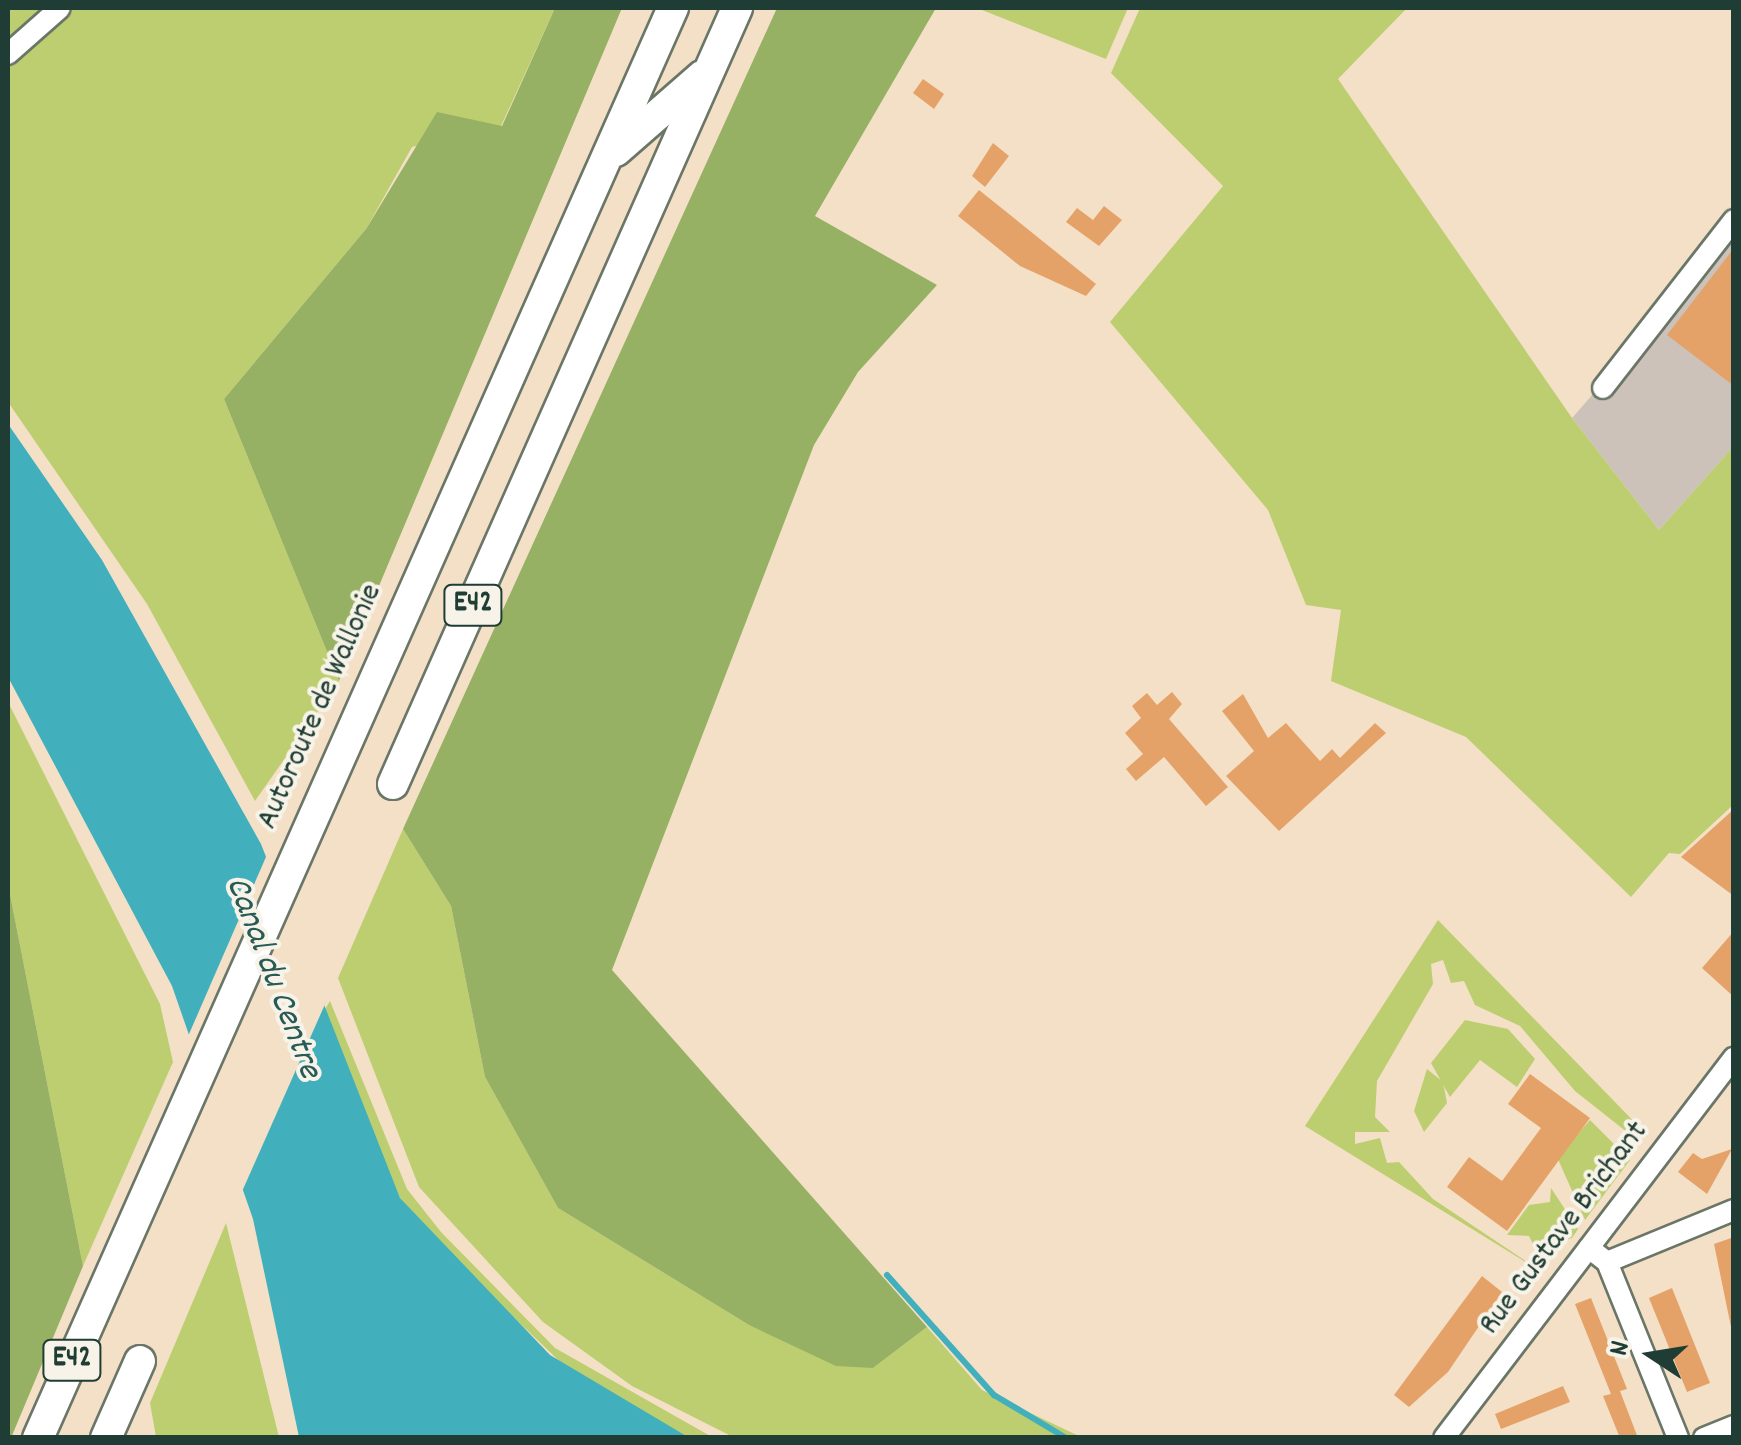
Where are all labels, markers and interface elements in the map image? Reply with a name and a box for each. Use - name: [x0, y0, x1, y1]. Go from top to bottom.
- street label: Autoroute de Wallonie: [250, 578, 392, 836]
- road number: E42: [443, 580, 503, 630]
- water label: Canal du Centre: [214, 871, 330, 1085]
- street label: Rue Gustave Brichant: [1472, 1115, 1658, 1343]
- north arrow: [1601, 1305, 1701, 1405]
- road number: E42: [42, 1335, 102, 1385]
- text: N: [1601, 1338, 1643, 1360]

